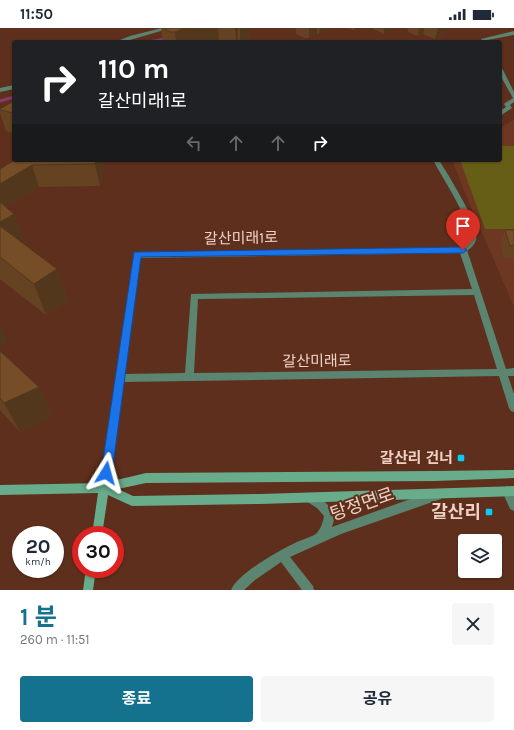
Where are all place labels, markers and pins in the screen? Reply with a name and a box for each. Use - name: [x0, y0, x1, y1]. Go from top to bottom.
- pin: [446, 209, 480, 250]
- place label: 갈산리 건너: [380, 449, 453, 467]
- marker: 갈산리 건너: [456, 453, 466, 463]
- place label: 갈산리: [431, 501, 481, 523]
- marker: 갈산리: [484, 507, 494, 517]

